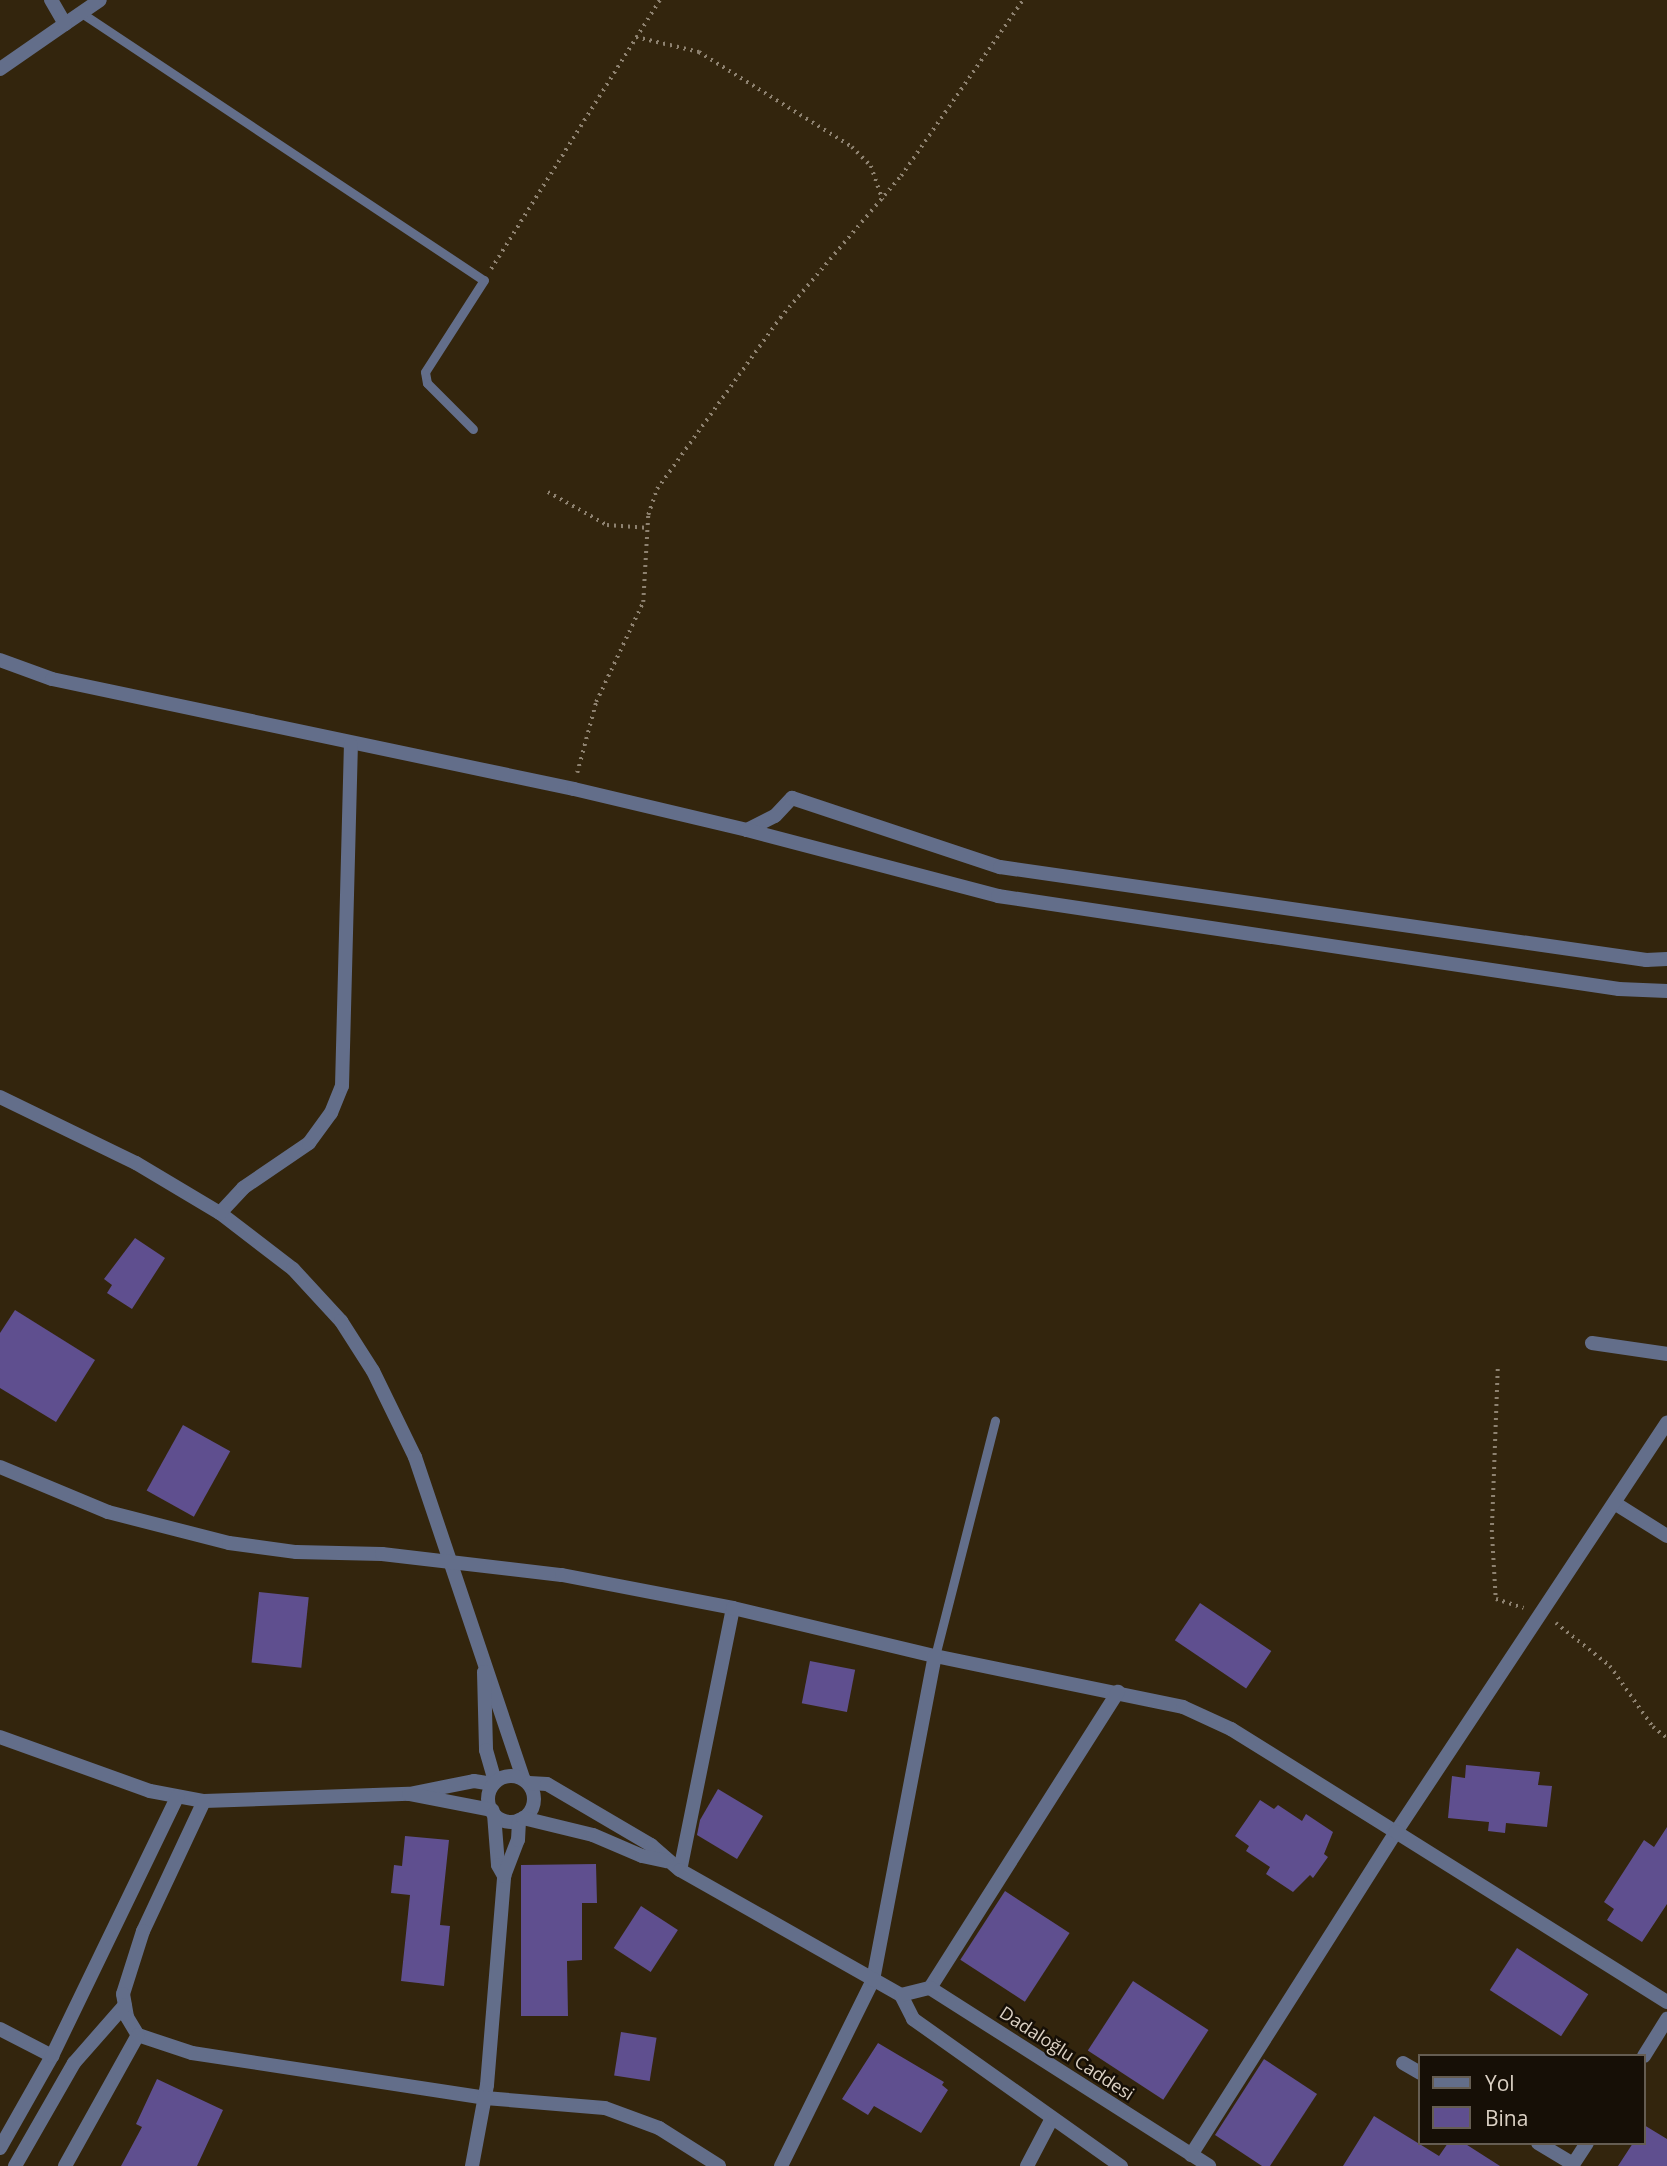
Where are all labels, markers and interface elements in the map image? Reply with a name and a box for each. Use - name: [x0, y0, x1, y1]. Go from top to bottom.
- street label: Dadaloğlu Caddesi: [996, 2001, 1138, 2105]
- legend: [1418, 2054, 1646, 2145]
- text: Yol: [1485, 2069, 1515, 2097]
- text: Bina: [1485, 2104, 1528, 2132]

